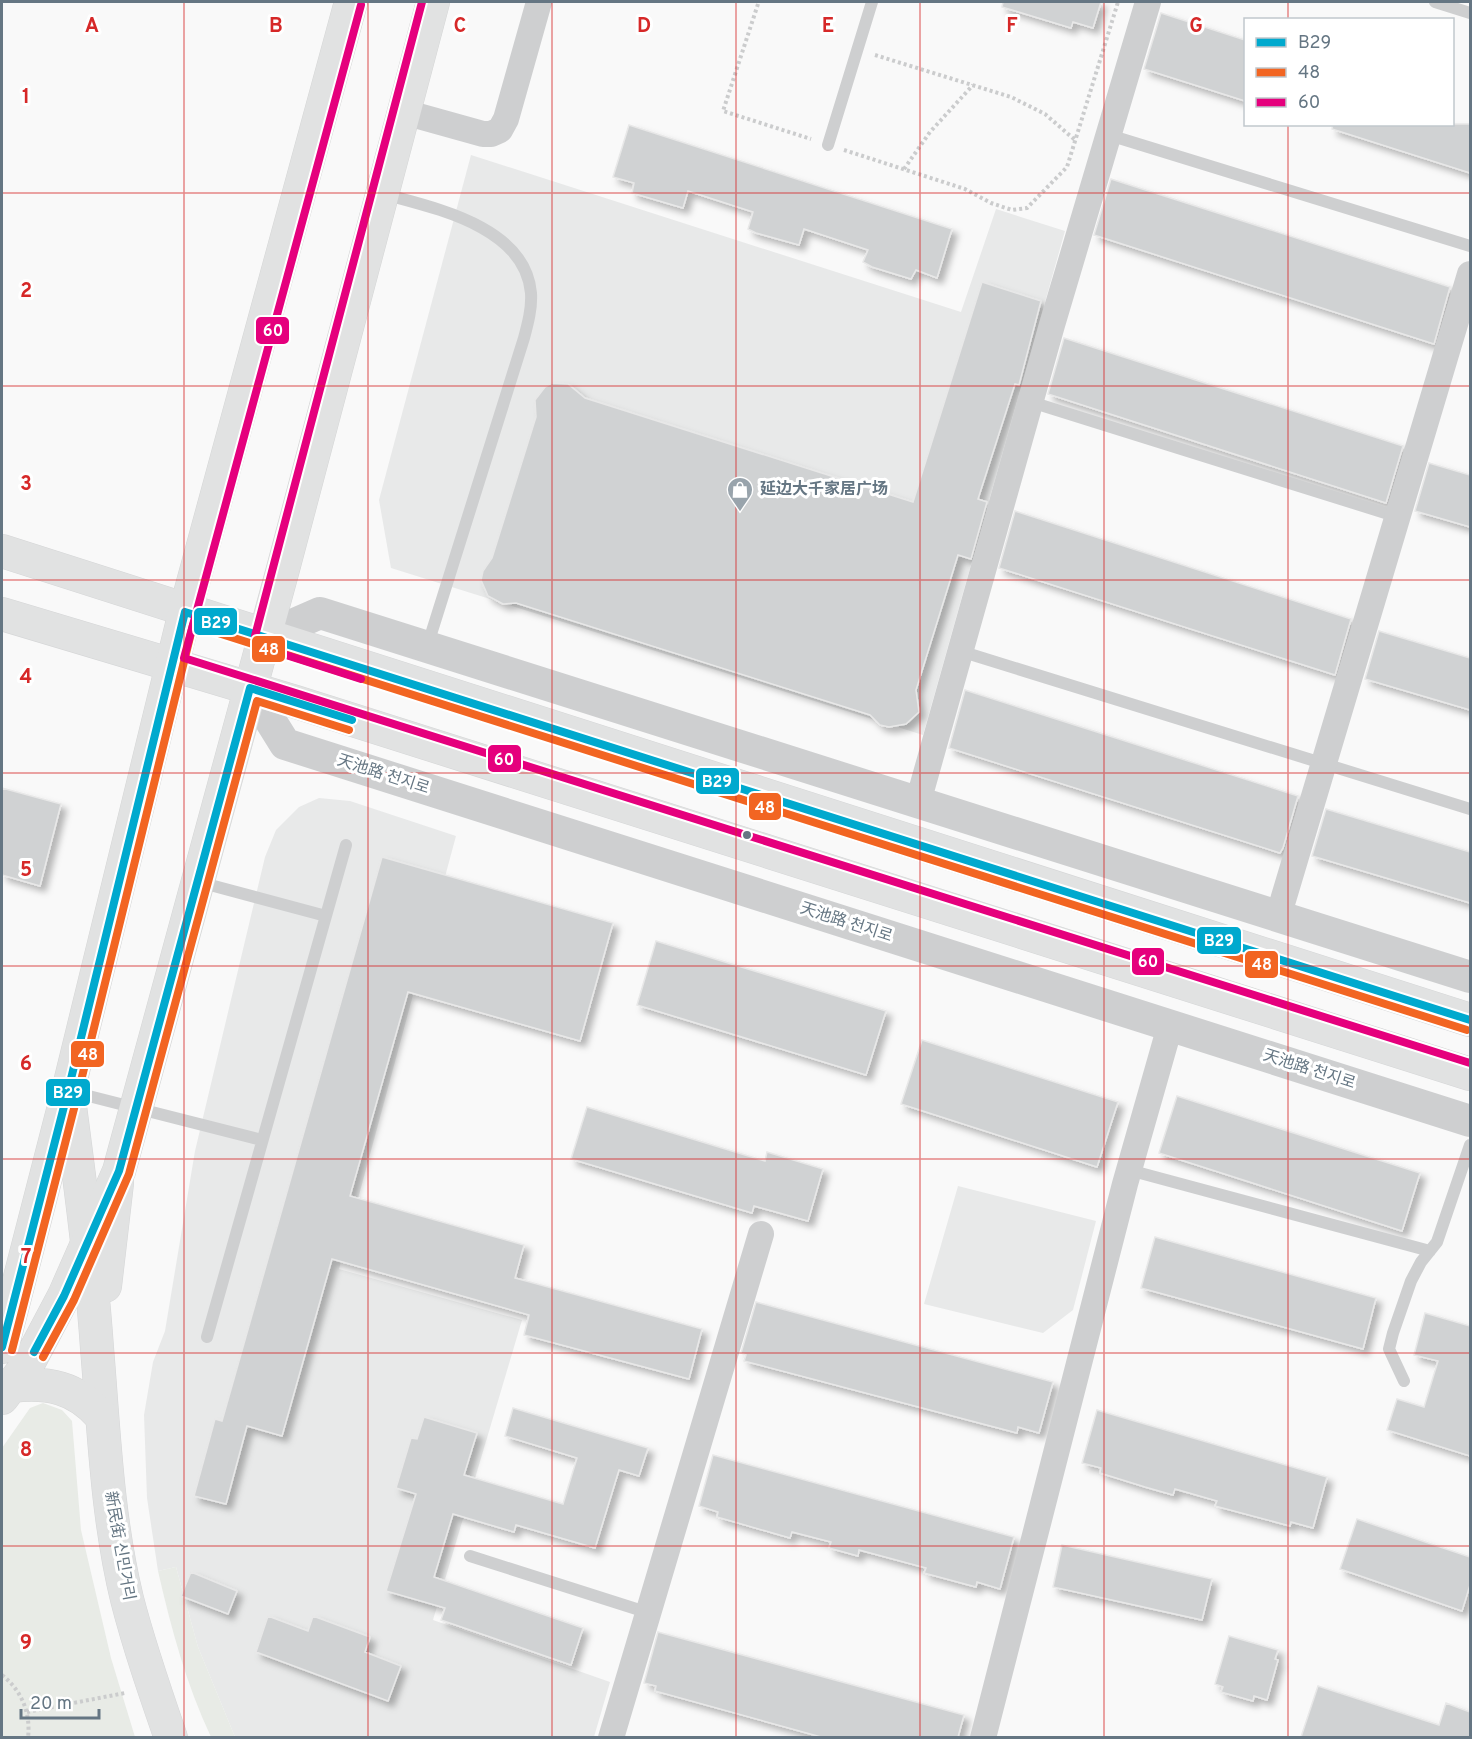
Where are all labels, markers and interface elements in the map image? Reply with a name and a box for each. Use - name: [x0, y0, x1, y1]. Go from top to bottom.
- text: A: [85, 14, 99, 40]
- text: B: [269, 14, 283, 40]
- text: C: [454, 14, 466, 40]
- text: D: [637, 14, 651, 40]
- text: E: [822, 14, 834, 40]
- text: F: [1006, 14, 1018, 40]
- text: G: [1189, 14, 1203, 40]
- legend: [1244, 18, 1454, 126]
- text: B29: [1298, 32, 1331, 55]
- text: 48: [1298, 62, 1320, 85]
- text: 1: [22, 85, 30, 111]
- text: 60: [1298, 92, 1320, 115]
- text: 2: [20, 279, 32, 305]
- line badge: 60: [255, 316, 290, 345]
- text: 60: [263, 322, 283, 342]
- text: 3: [20, 472, 32, 498]
- shop icon: 延边大千家居广场: [725, 475, 755, 513]
- place label: 延边大千家居广场: [760, 479, 888, 500]
- line badge: B29: [193, 607, 238, 636]
- text: B29: [201, 614, 231, 634]
- line badge: 48: [251, 635, 286, 663]
- text: 48: [259, 641, 279, 661]
- text: 4: [20, 665, 32, 691]
- line badge: 60: [487, 744, 522, 773]
- street label: 天池路 천지로: [334, 751, 432, 799]
- text: 60: [494, 751, 514, 771]
- line badge: B29: [695, 767, 740, 795]
- text: B29: [702, 773, 732, 793]
- line badge: 48: [748, 792, 782, 821]
- text: 48: [755, 799, 775, 819]
- unlabelled marker: [741, 829, 753, 841]
- text: 5: [20, 858, 32, 884]
- street label: 天池路 천지로: [797, 899, 895, 947]
- line badge: B29: [1196, 926, 1242, 955]
- text: B29: [1204, 932, 1234, 952]
- line badge: 60: [1131, 947, 1165, 976]
- line badge: 48: [1244, 950, 1279, 979]
- text: 60: [1138, 953, 1158, 973]
- text: 48: [1252, 956, 1272, 976]
- line badge: 48: [70, 1040, 105, 1068]
- text: 48: [78, 1046, 98, 1066]
- street label: 天池路 천지로: [1260, 1046, 1358, 1094]
- text: 6: [20, 1052, 32, 1078]
- line badge: B29: [45, 1078, 91, 1107]
- text: B29: [53, 1084, 83, 1104]
- text: 7: [21, 1245, 31, 1271]
- text: 8: [20, 1438, 32, 1464]
- street label: 新民街 신민거리: [100, 1490, 138, 1602]
- text: 9: [20, 1631, 32, 1657]
- scale bar: [21, 1682, 99, 1720]
- text: 20 m: [30, 1693, 72, 1716]

